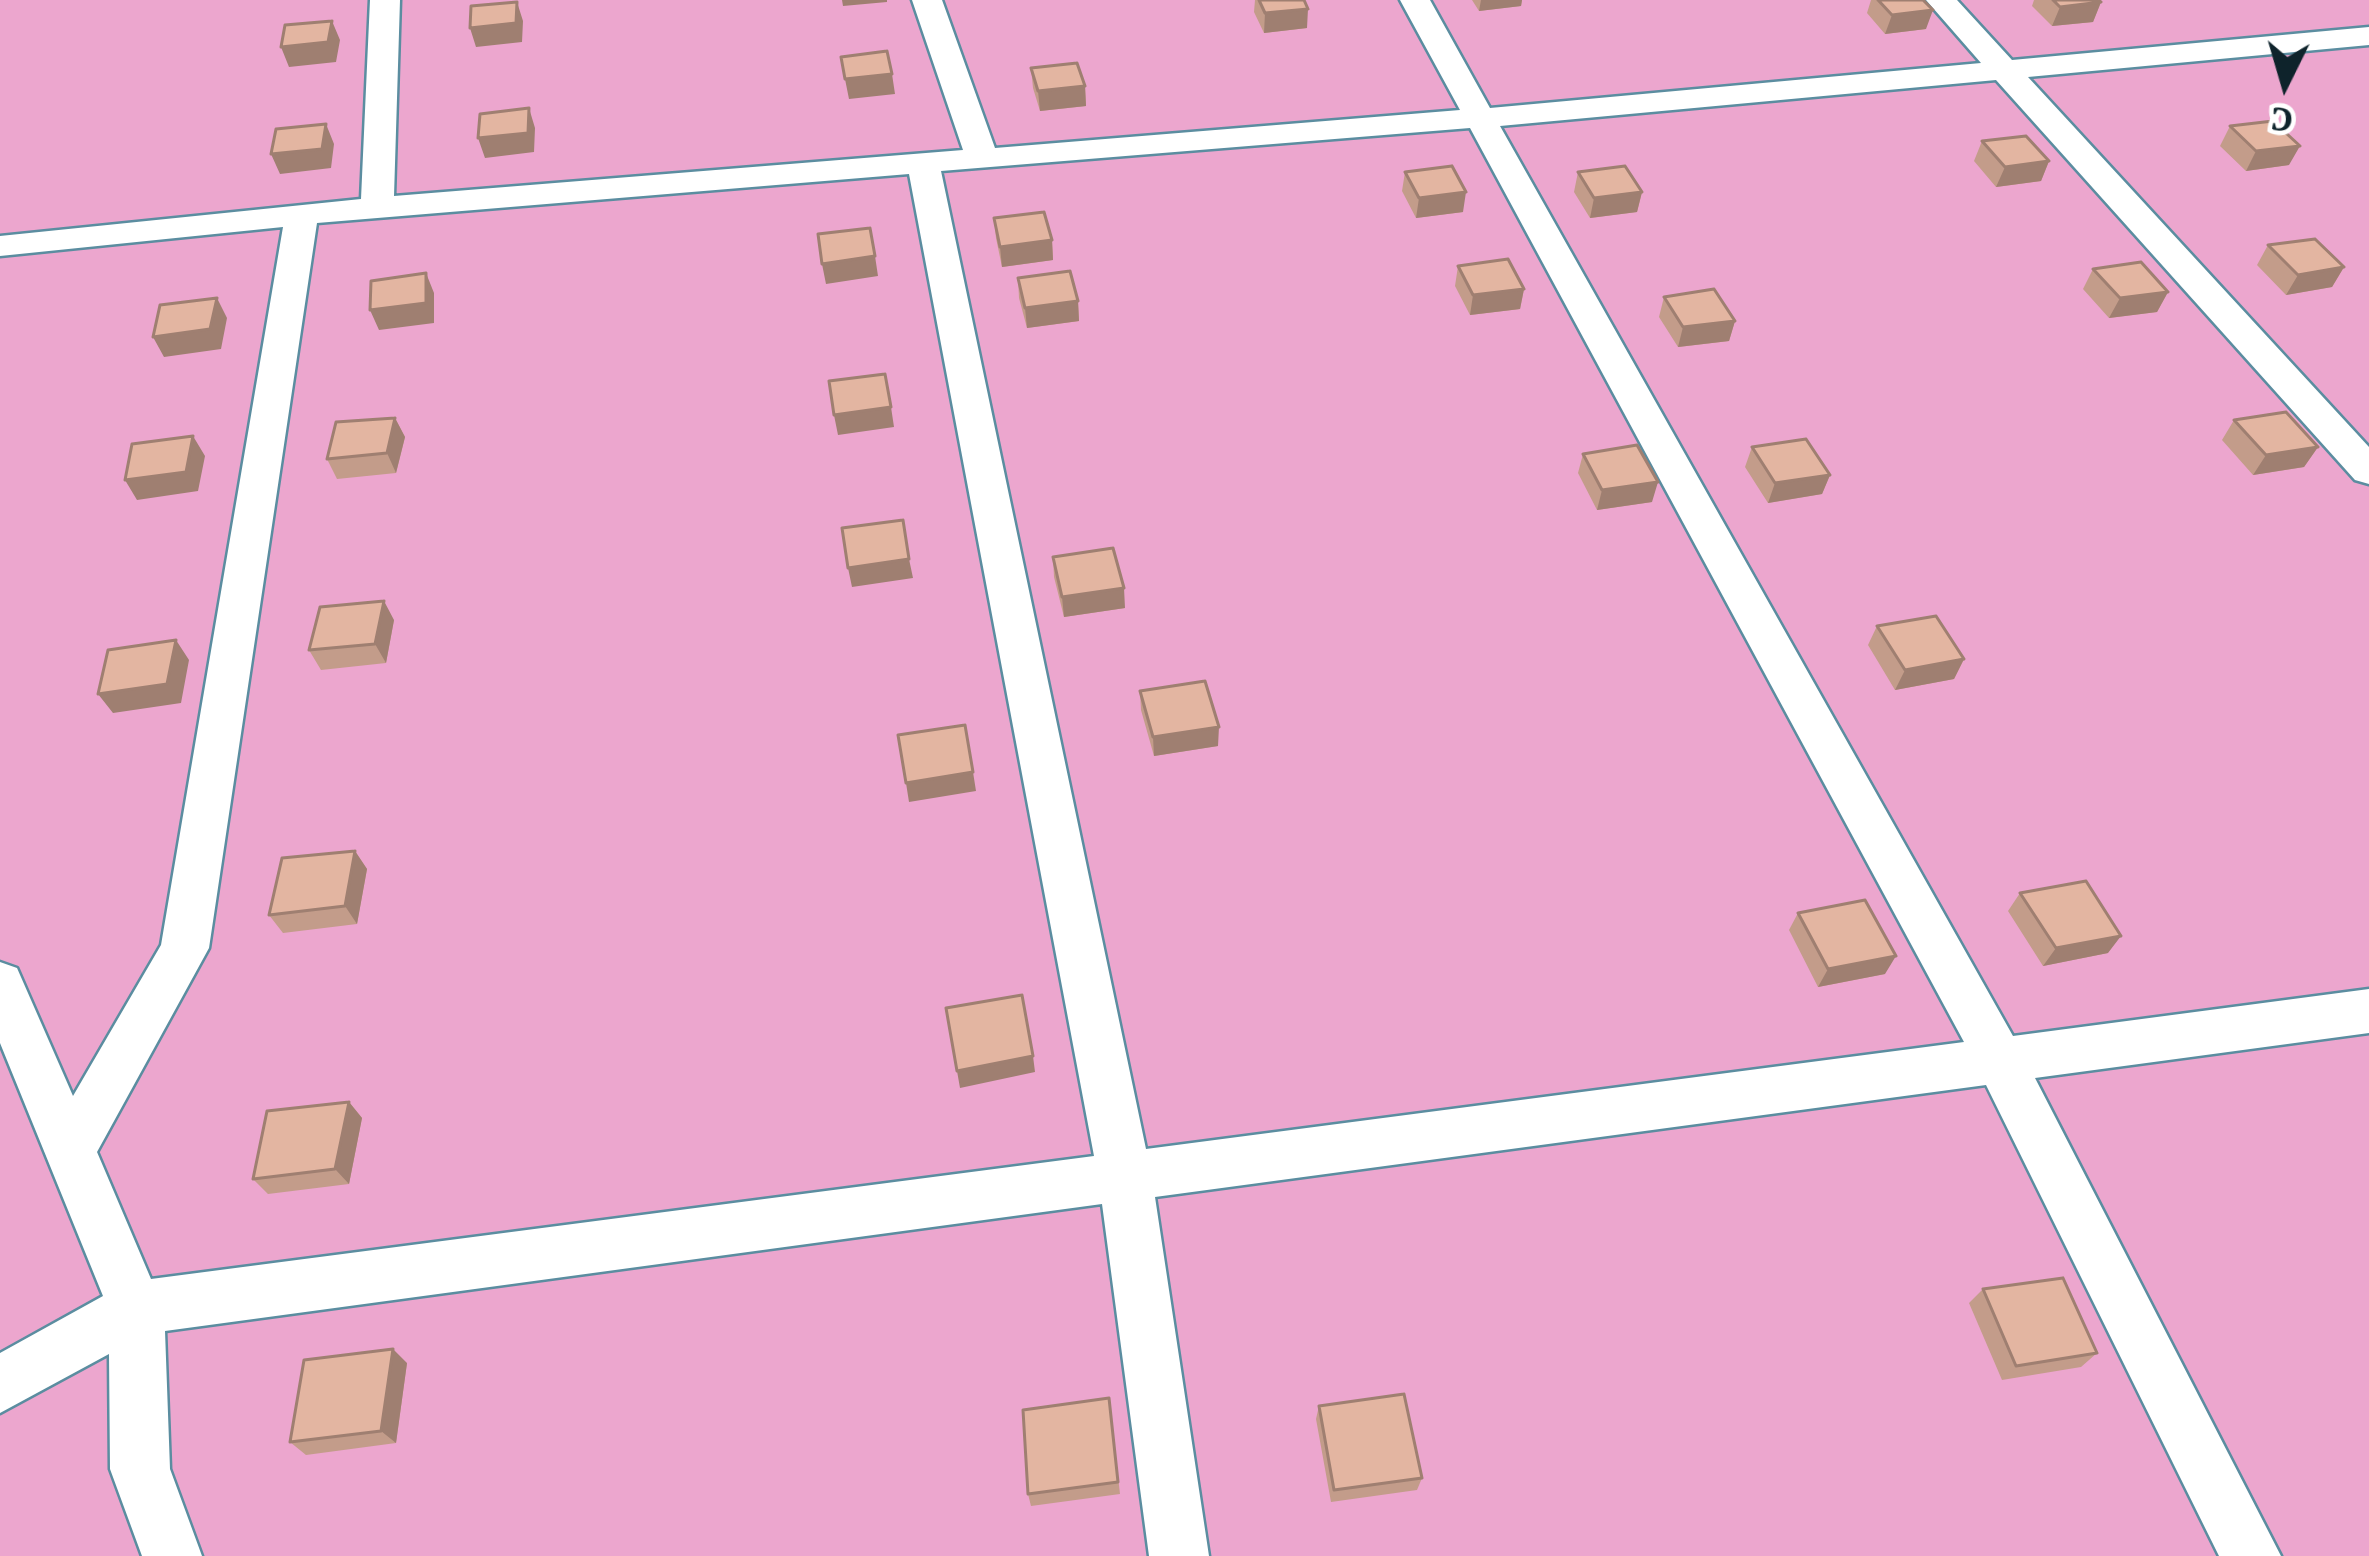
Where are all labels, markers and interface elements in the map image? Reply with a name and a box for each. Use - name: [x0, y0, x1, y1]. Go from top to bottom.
- north arrow: [2225, 24, 2345, 144]
- text: С: [2269, 98, 2294, 143]

